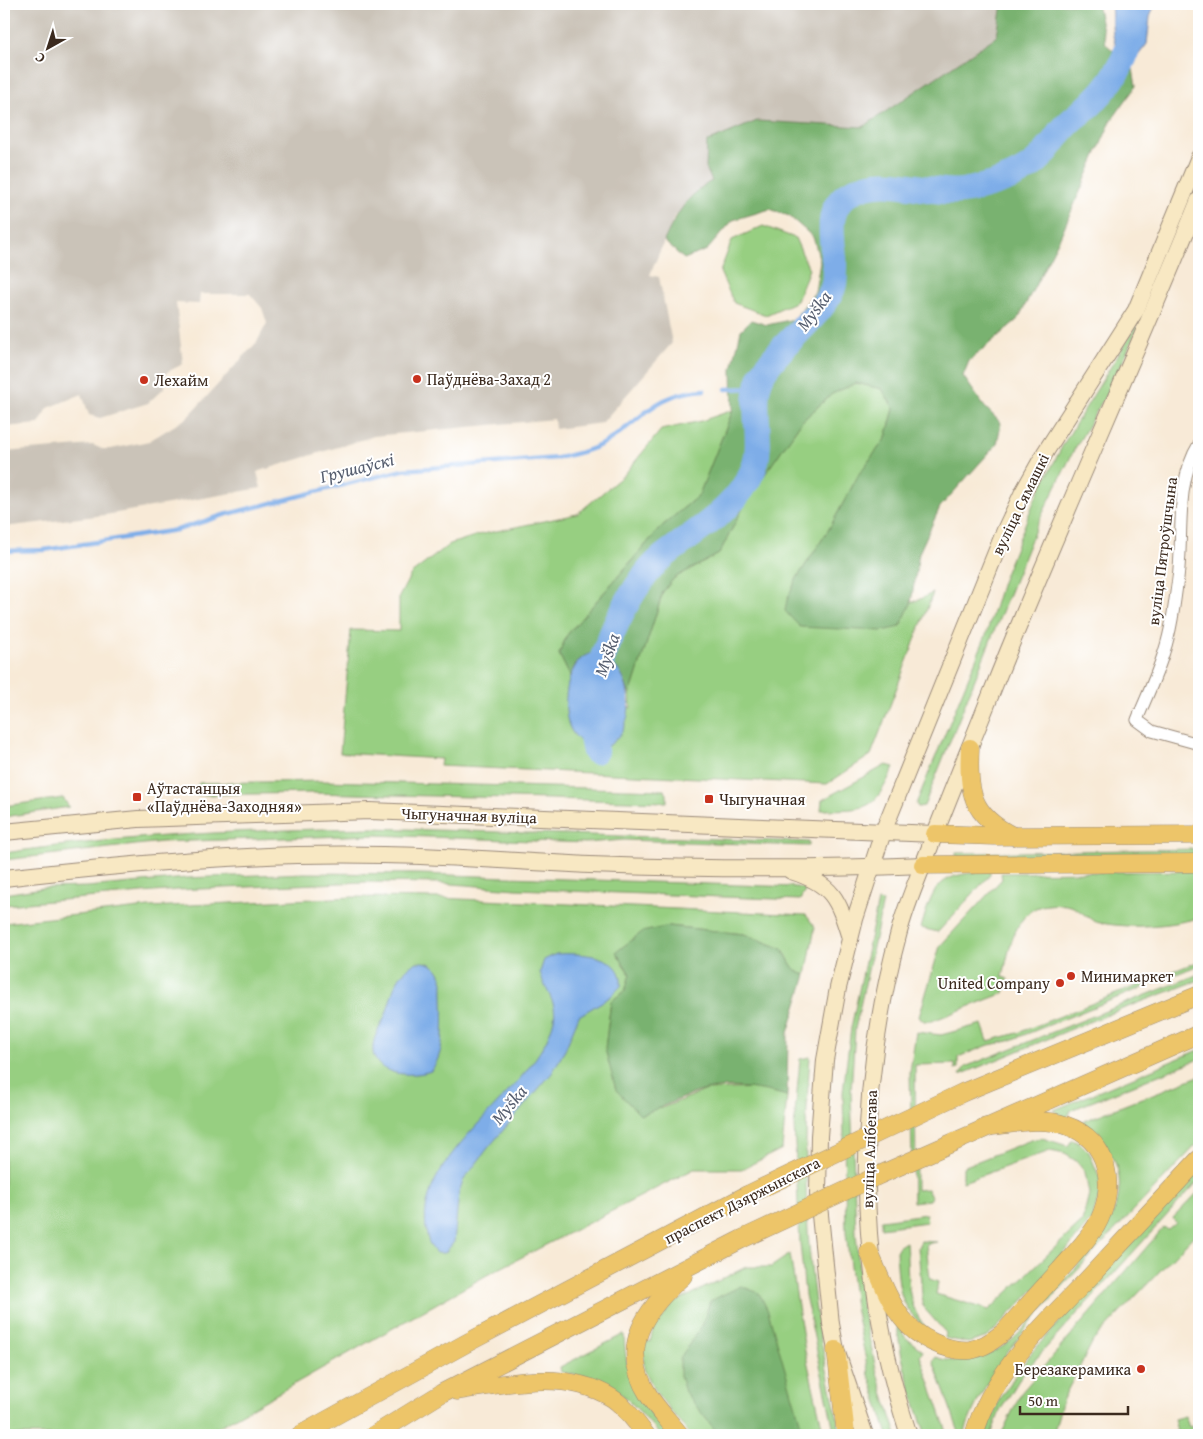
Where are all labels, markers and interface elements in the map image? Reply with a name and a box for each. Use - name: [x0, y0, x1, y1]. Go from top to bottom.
- north arrow: [22, 22, 72, 72]
- text: С: [30, 48, 49, 68]
- water label: Муška: [790, 284, 838, 336]
- place label: Паўднёва-Захад 2: [427, 367, 551, 391]
- place label: Лехайм: [154, 368, 208, 392]
- marker: Паўднёва-Захад 2: [411, 373, 423, 385]
- marker: Лехайм: [138, 374, 150, 386]
- water label: Грушаўскі: [316, 445, 397, 490]
- street label: вуліца Сямашкі: [985, 449, 1055, 559]
- street label: вуліца Пятроўшчына: [1141, 475, 1183, 627]
- water label: Муška: [587, 629, 627, 680]
- place label: Аўтастанцыя «Паўднёва-Заходняя»: [147, 776, 302, 818]
- place label: Чыгуначная: [719, 787, 805, 811]
- marker: Аўтастанцыя «Паўднёва-Заходняя»: [131, 791, 143, 803]
- marker: Чыгуначная: [703, 793, 715, 805]
- street label: Чыгуначная вуліца: [401, 801, 538, 829]
- place label: Минимаркет: [1081, 964, 1173, 988]
- marker: Минимаркет: [1065, 970, 1077, 982]
- place label: United Company: [938, 971, 1050, 995]
- marker: United Company: [1054, 977, 1066, 989]
- water label: Муška: [484, 1079, 534, 1130]
- street label: вуліца Алібегава: [855, 1089, 883, 1208]
- street label: праспект Дзяржынскага: [660, 1150, 824, 1250]
- place label: Березакерамика: [1015, 1357, 1131, 1381]
- marker: Березакерамика: [1135, 1363, 1147, 1375]
- scale bar: [1020, 1384, 1128, 1416]
- text: 50 m: [1028, 1390, 1059, 1411]

